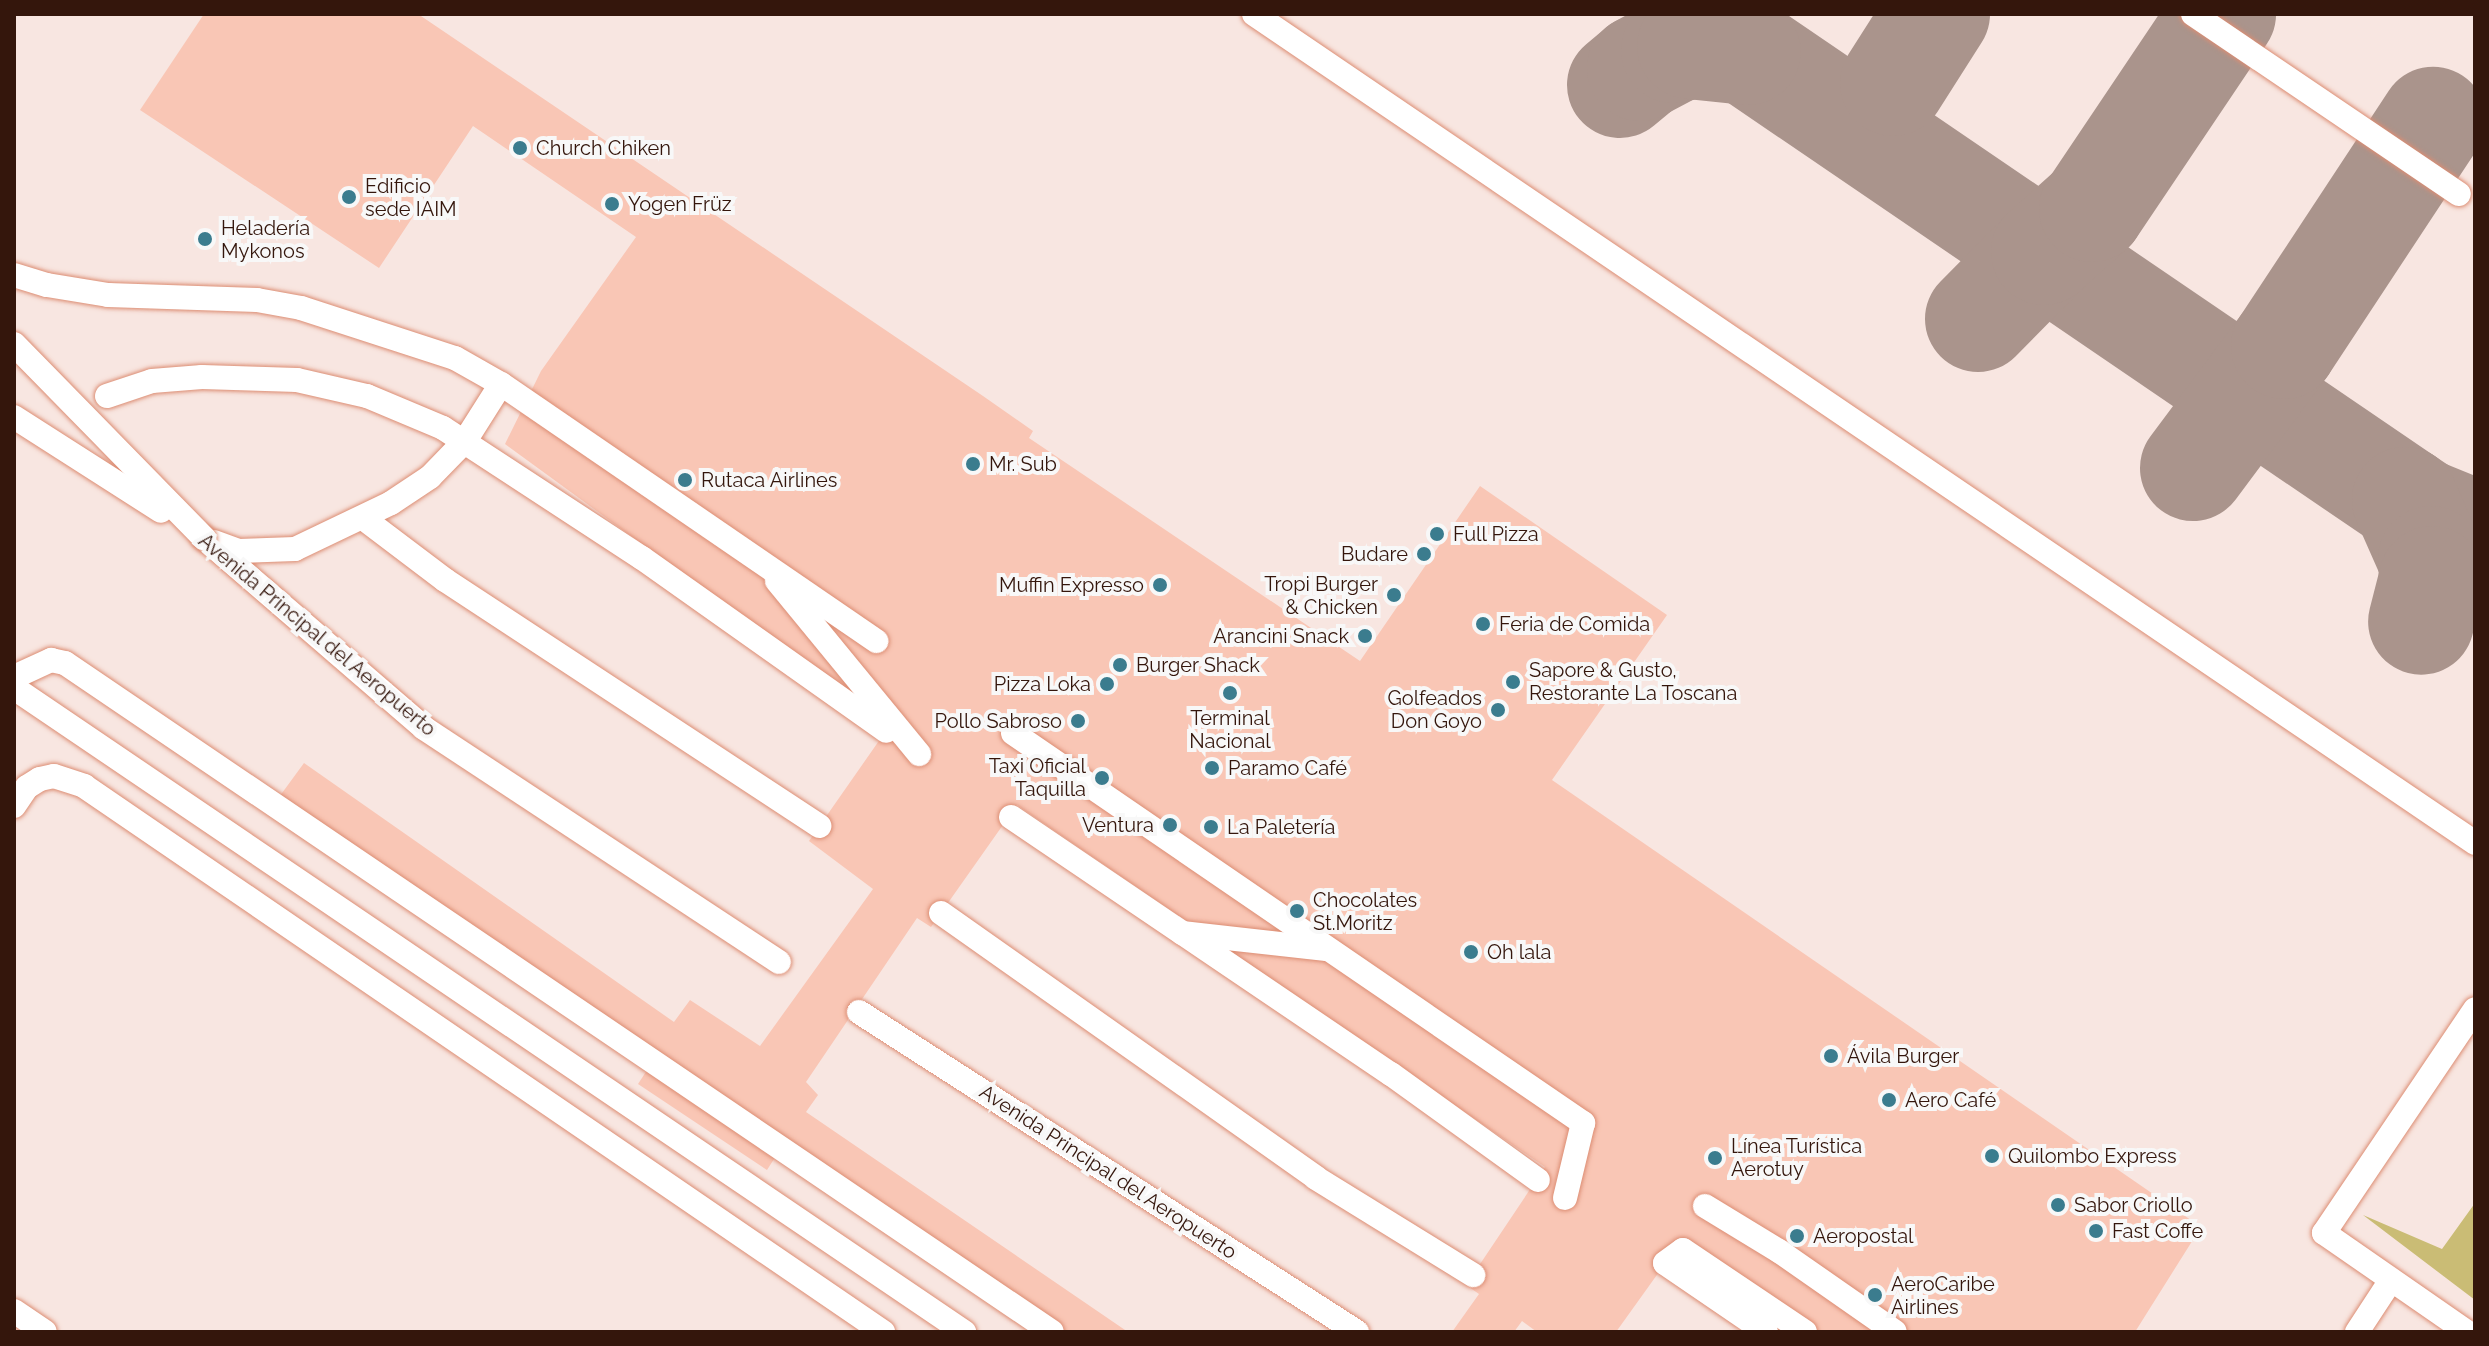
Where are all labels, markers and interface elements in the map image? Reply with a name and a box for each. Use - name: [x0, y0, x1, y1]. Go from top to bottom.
- place label: Church Chiken: [536, 136, 671, 160]
- marker: Church Chiken: [511, 139, 529, 157]
- place label: Edificio sede IAIM: [365, 174, 457, 221]
- marker: Edificio sede IAIM: [340, 188, 358, 206]
- place label: Yogen Früz: [628, 192, 732, 216]
- marker: Yogen Früz: [603, 195, 621, 213]
- place label: Heladería Mykonos: [221, 216, 310, 263]
- marker: Heladería Mykonos: [196, 230, 214, 248]
- place label: Mr. Sub: [989, 452, 1057, 476]
- marker: Mr. Sub: [964, 455, 982, 473]
- place label: Rutaca Airlines: [701, 468, 838, 492]
- marker: Rutaca Airlines: [676, 471, 694, 489]
- place label: Full Pizza: [1453, 522, 1539, 546]
- marker: Full Pizza: [1428, 525, 1446, 543]
- street label: Avenida Principal del Aeropuerto: [193, 528, 441, 742]
- place label: Budare: [1341, 542, 1408, 566]
- marker: Budare: [1415, 545, 1433, 563]
- place label: Tropi Burger & Chicken: [1264, 572, 1378, 619]
- place label: Muffin Expresso: [999, 573, 1144, 597]
- marker: Muffin Expresso: [1151, 576, 1169, 594]
- marker: Tropi Burger & Chicken: [1385, 586, 1403, 604]
- place label: Feria de Comida: [1499, 612, 1650, 636]
- marker: Feria de Comida: [1474, 615, 1492, 633]
- place label: Arancini Snack: [1213, 624, 1349, 648]
- marker: Arancini Snack: [1356, 627, 1374, 645]
- place label: Burger Shack: [1136, 653, 1260, 677]
- marker: Burger Shack: [1111, 656, 1129, 674]
- place label: Sapore & Gusto, Restorante La Toscana: [1529, 658, 1738, 705]
- place label: Pizza Loka: [994, 672, 1091, 696]
- marker: Sapore & Gusto, Restorante La Toscana: [1504, 673, 1522, 691]
- marker: Pizza Loka: [1098, 675, 1116, 693]
- marker: Terminal Nacional: [1221, 684, 1239, 702]
- place label: Golfeados Don Goyo: [1387, 686, 1482, 733]
- marker: Golfeados Don Goyo: [1489, 701, 1507, 719]
- place label: Terminal Nacional: [1189, 706, 1271, 753]
- place label: Pollo Sabroso: [934, 709, 1062, 733]
- marker: Pollo Sabroso: [1069, 712, 1087, 730]
- place label: Taxi Oficial Taquilla: [989, 754, 1086, 801]
- place label: Paramo Café: [1228, 756, 1347, 780]
- marker: Paramo Café: [1203, 759, 1221, 777]
- marker: Taxi Oficial Taquilla: [1093, 769, 1111, 787]
- place label: Ventura: [1082, 813, 1154, 837]
- place label: La Paletería: [1227, 815, 1336, 839]
- marker: Ventura: [1161, 816, 1179, 834]
- marker: La Paletería: [1202, 818, 1220, 836]
- place label: Chocolates St.Moritz: [1313, 888, 1417, 935]
- marker: Chocolates St.Moritz: [1288, 902, 1306, 920]
- place label: Oh lala: [1487, 940, 1551, 964]
- marker: Oh lala: [1462, 943, 1480, 961]
- place label: Ávila Burger: [1847, 1044, 1959, 1068]
- marker: Ávila Burger: [1822, 1047, 1840, 1065]
- street label: Avenida Principal del Aeropuerto: [974, 1079, 1242, 1265]
- place label: Aero Café: [1905, 1088, 1996, 1112]
- marker: Aero Café: [1880, 1091, 1898, 1109]
- place label: Línea Turística Aerotuy: [1731, 1134, 1863, 1181]
- place label: Quilombo Express: [2008, 1144, 2177, 1168]
- marker: Quilombo Express: [1983, 1147, 2001, 1165]
- marker: Línea Turística Aerotuy: [1706, 1149, 1724, 1167]
- place label: Sabor Criollo: [2074, 1193, 2193, 1217]
- marker: Sabor Criollo: [2049, 1196, 2067, 1214]
- place label: Fast Coffe: [2112, 1219, 2203, 1243]
- marker: Fast Coffe: [2087, 1222, 2105, 1240]
- place label: Aeropostal: [1813, 1224, 1913, 1248]
- marker: Aeropostal: [1788, 1227, 1806, 1245]
- place label: AeroCaribe Airlines: [1891, 1272, 1995, 1319]
- marker: AeroCaribe Airlines: [1866, 1286, 1884, 1304]

